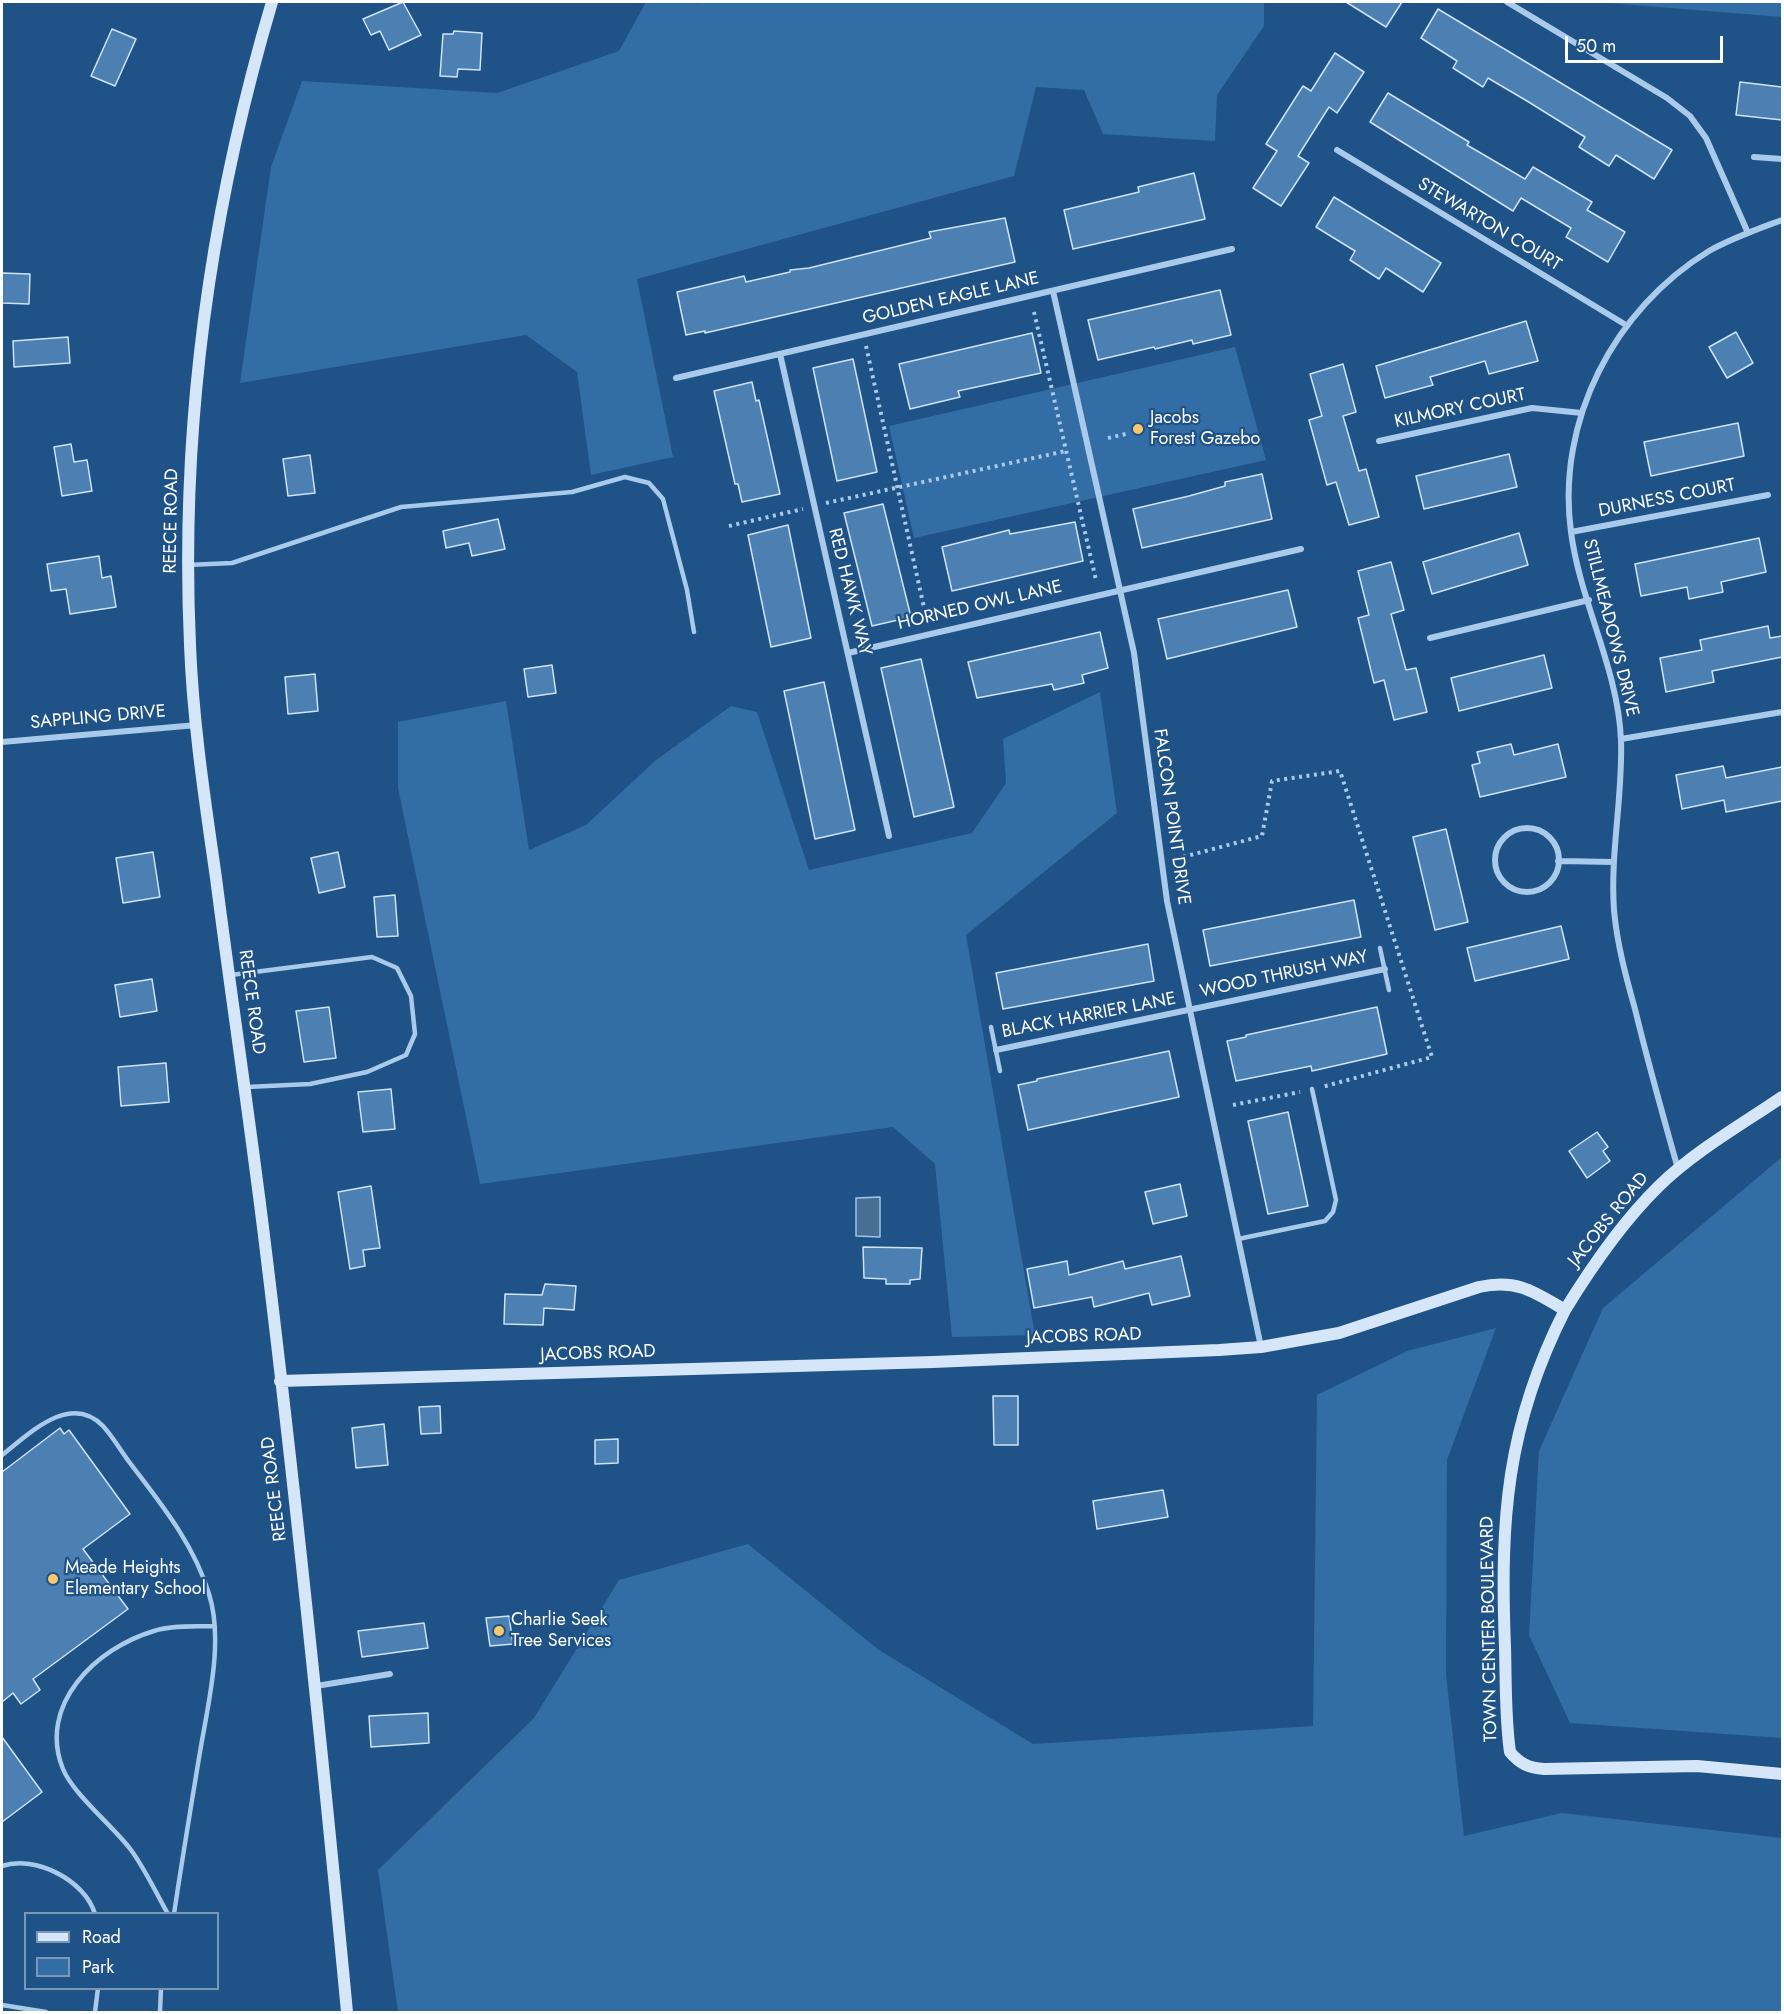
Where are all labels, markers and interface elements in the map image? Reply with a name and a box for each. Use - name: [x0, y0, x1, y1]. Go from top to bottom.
- scale bar: [1568, 24, 1726, 62]
- text: 50 m: [1576, 33, 1616, 59]
- street label: STEWARTON COURT: [1413, 174, 1565, 276]
- street label: GOLDEN EAGLE LANE: [861, 268, 1041, 330]
- street label: KILMORY COURT: [1393, 385, 1527, 433]
- place label: Jacobs Forest Gazebo: [1150, 408, 1260, 450]
- marker: Jacobs Forest Gazebo: [1131, 422, 1145, 436]
- street label: REECE ROAD: [160, 468, 184, 574]
- street label: DURNESS COURT: [1597, 475, 1737, 523]
- street label: RED HAWK WAY: [823, 526, 875, 658]
- street label: STILLMEADOWS DRIVE: [1577, 537, 1643, 719]
- street label: HORNED OWL LANE: [896, 577, 1064, 635]
- street label: SAPPLING DRIVE: [29, 701, 167, 735]
- street label: FALCON POINT DRIVE: [1148, 727, 1194, 907]
- street label: WOOD THRUSH WAY: [1198, 947, 1370, 1003]
- street label: REECE ROAD: [233, 948, 269, 1056]
- street label: BLACK HARRIER LANE: [1000, 989, 1178, 1043]
- street label: JACOBS ROAD: [1564, 1168, 1654, 1272]
- street label: JACOBS ROAD: [1026, 1324, 1142, 1350]
- street label: JACOBS ROAD: [540, 1341, 656, 1367]
- street label: REECE ROAD: [258, 1435, 292, 1543]
- street label: TOWN CENTER BOULEVARD: [1477, 1516, 1503, 1742]
- place label: Meade Heights Elementary School: [65, 1558, 206, 1600]
- marker: Meade Heights Elementary School: [46, 1572, 60, 1586]
- place label: Charlie Seek Tree Services: [511, 1610, 611, 1652]
- marker: Charlie Seek Tree Services: [492, 1624, 506, 1638]
- legend: [24, 1912, 219, 1990]
- text: Road: [82, 1924, 121, 1950]
- text: Park: [82, 1954, 114, 1980]

